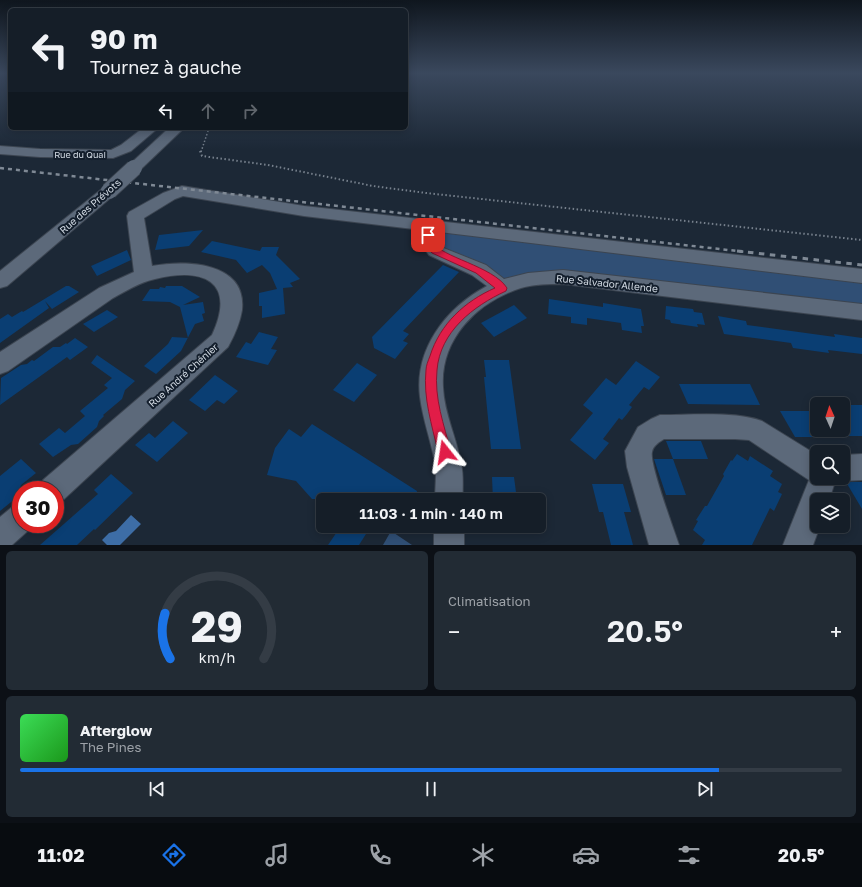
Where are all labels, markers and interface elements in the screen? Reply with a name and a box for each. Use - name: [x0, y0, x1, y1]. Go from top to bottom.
- text: 90 m: [90, 22, 157, 55]
- icon: left: [24, 24, 76, 76]
- text: Tournez à gauche: [90, 56, 242, 78]
- icon: left: [155, 100, 177, 122]
- icon: ahead: [197, 100, 219, 122]
- icon: right: [239, 100, 261, 122]
- street label: Rue du Quai: [54, 149, 106, 160]
- street label: Rue des Prévots: [57, 176, 123, 236]
- pin: [411, 218, 445, 252]
- icon: arrive: [417, 224, 439, 246]
- street label: Rue Salvador Allende: [556, 272, 659, 294]
- street label: Rue André Chénier: [146, 341, 220, 409]
- north arrow: [810, 397, 850, 437]
- map controls: [810, 397, 850, 533]
- position arrow: [424, 431, 466, 473]
- button: search: [810, 445, 850, 485]
- speed limit sign: 30: [12, 481, 64, 533]
- button: layers: [810, 493, 850, 533]
- text: 11:03 · 1 min · 140 m: [359, 504, 503, 522]
- text: Climatisation: [448, 593, 530, 609]
- text: 29: [191, 600, 243, 650]
- text: 20.5°: [607, 613, 683, 649]
- text: −: [448, 618, 460, 645]
- text: +: [830, 618, 842, 645]
- text: km/h: [199, 648, 235, 665]
- text: Afterglow: [80, 721, 152, 739]
- text: The Pines: [80, 739, 141, 755]
- icon: previous: [146, 778, 168, 800]
- icon: pause: [420, 778, 442, 800]
- icon: next: [694, 778, 716, 800]
- icon: directions: [160, 841, 188, 869]
- icon: music: [263, 841, 291, 869]
- icon: phone: [366, 841, 394, 869]
- icon: climate: [469, 841, 497, 869]
- icon: car: [572, 841, 600, 869]
- icon: filters: [675, 841, 703, 869]
- text: 11:02: [38, 844, 85, 866]
- text: 20.5°: [778, 844, 824, 866]

